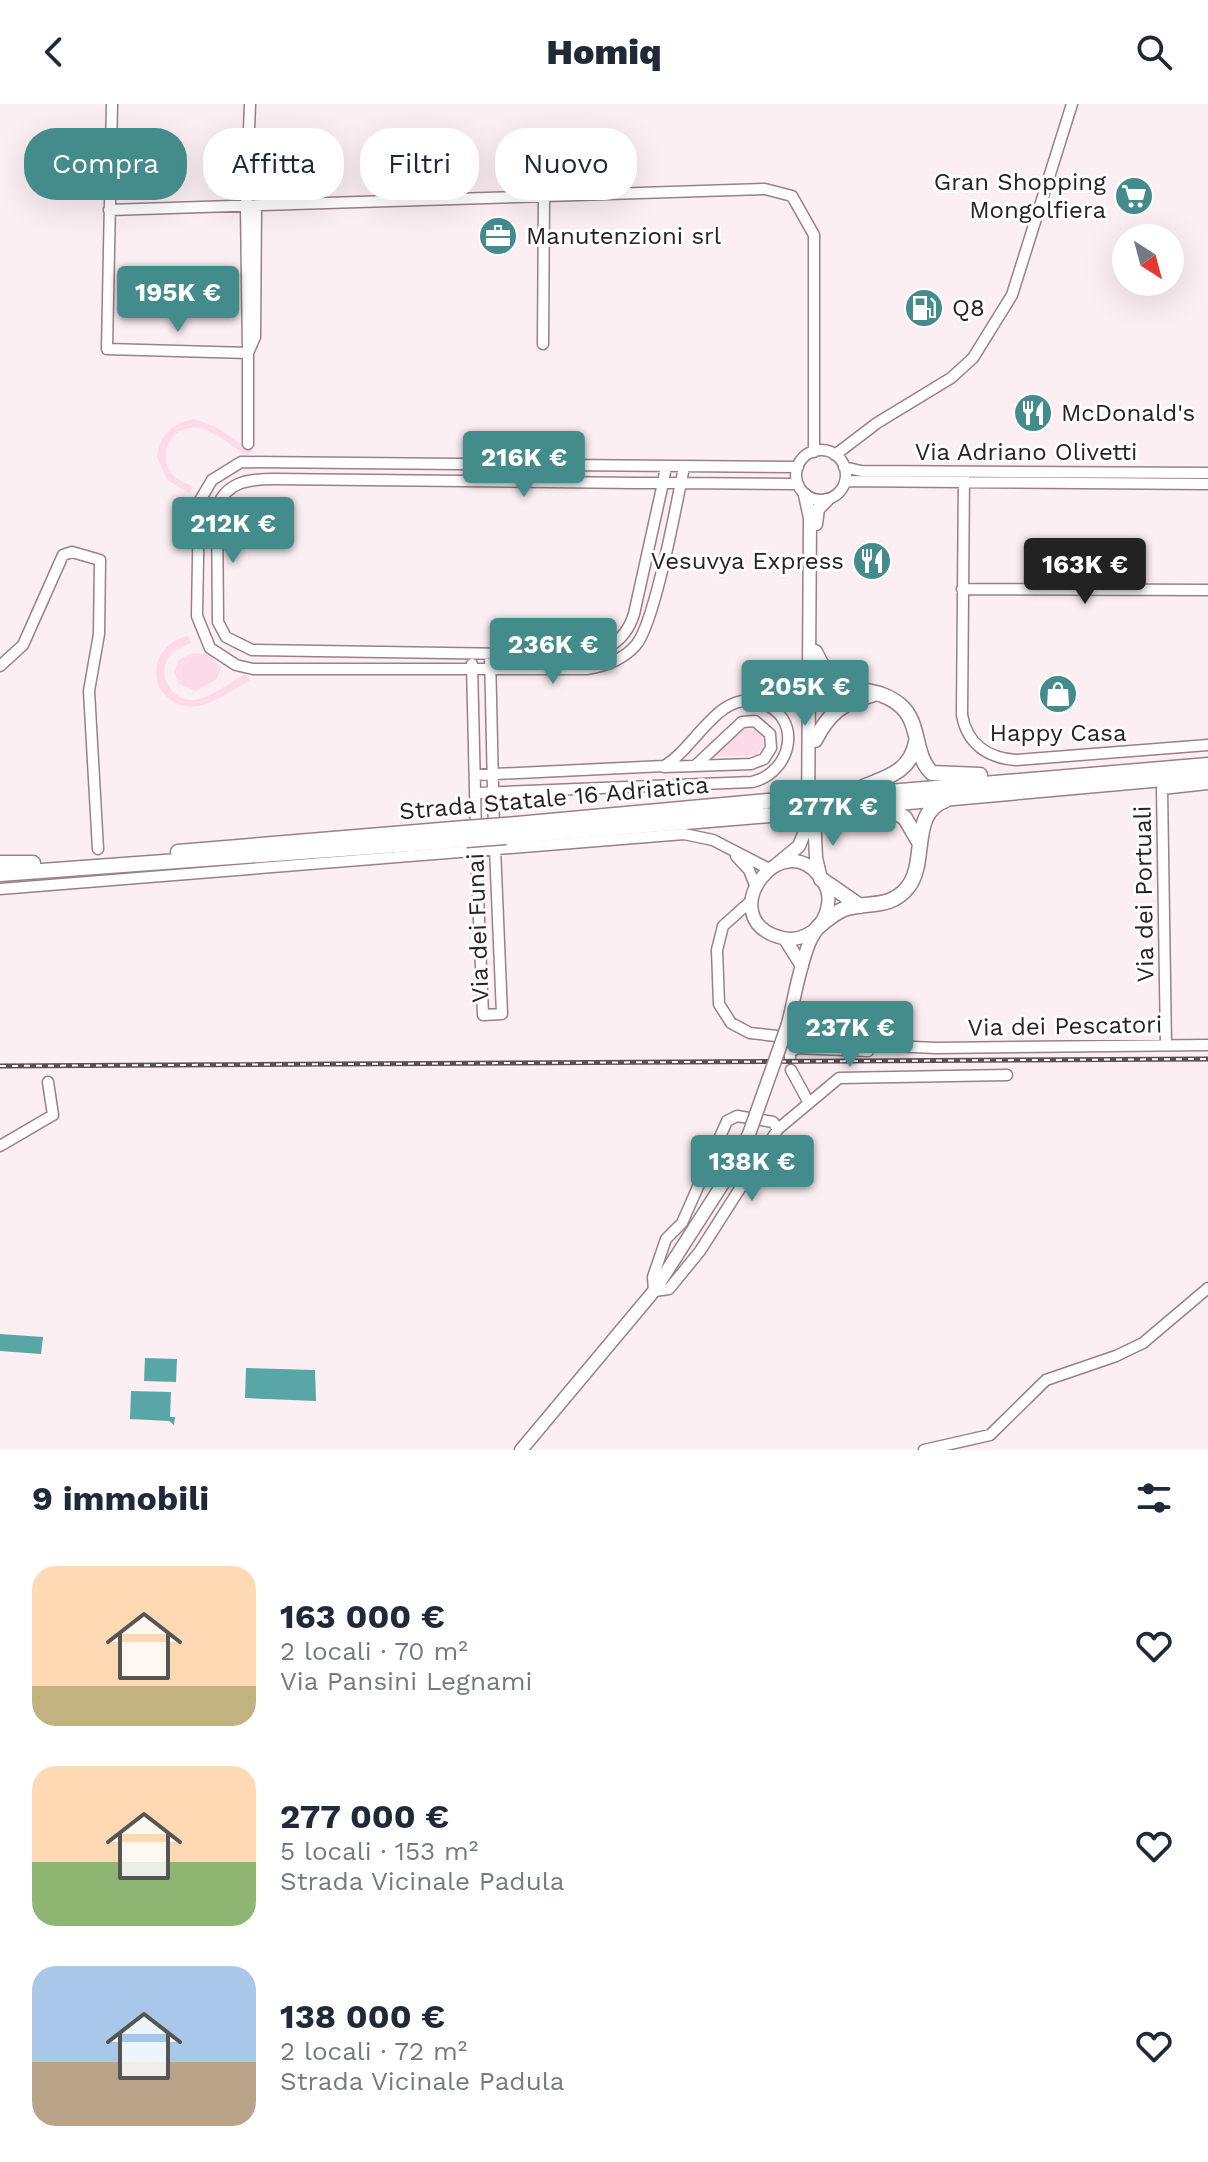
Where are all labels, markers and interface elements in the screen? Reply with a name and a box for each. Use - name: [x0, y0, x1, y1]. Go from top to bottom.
- icon: back: [32, 30, 76, 74]
- icon: search: [1132, 30, 1176, 74]
- text: Homiq: [546, 31, 662, 73]
- chip: Compra: [24, 128, 187, 200]
- chip: Affitta: [203, 128, 344, 200]
- chip: Filtri: [360, 128, 479, 200]
- chip: Nuovo: [495, 128, 637, 200]
- place label: Gran Shopping Mongolfiera: [934, 168, 1106, 224]
- supermarket icon: Gran Shopping Mongolfiera: [1113, 175, 1155, 217]
- office icon: Manutenzioni srl: [477, 215, 519, 257]
- place label: Manutenzioni srl: [526, 222, 722, 250]
- north arrow: [1112, 224, 1184, 296]
- map controls: [1112, 224, 1184, 296]
- pin: 195K €: [113, 266, 243, 334]
- text: 195K €: [135, 277, 221, 307]
- fuel station icon: Q8: [903, 287, 945, 329]
- place label: Q8: [952, 294, 985, 322]
- restaurant icon: McDonald's: [1012, 392, 1054, 434]
- place label: McDonald's: [1061, 399, 1195, 427]
- pin: 216K €: [459, 431, 589, 499]
- street label: Via Adriano Olivetti: [915, 438, 1137, 466]
- text: 216K €: [481, 442, 567, 472]
- pin: 212K €: [168, 497, 298, 565]
- text: 212K €: [190, 508, 276, 538]
- pin: 163K €: [1020, 538, 1150, 606]
- restaurant icon: Vesuvya Express: [851, 540, 893, 582]
- place label: Vesuvya Express: [651, 547, 844, 575]
- text: 163K €: [1042, 549, 1128, 579]
- pin: 236K €: [488, 618, 618, 686]
- text: 236K €: [508, 629, 598, 659]
- pin: 205K €: [740, 660, 870, 728]
- text: 205K €: [760, 671, 850, 701]
- shop icon: Happy Casa: [1037, 673, 1079, 715]
- place label: Happy Casa: [989, 719, 1127, 747]
- street label: Strada Statale 16 Adriatica: [398, 771, 710, 825]
- pin: 277K €: [768, 780, 898, 848]
- text: 277K €: [788, 791, 878, 821]
- street label: Via dei Portuali: [1128, 805, 1160, 983]
- street label: Via dei Funai: [461, 853, 495, 1003]
- pin: 237K €: [785, 1001, 915, 1069]
- street label: Via dei Pescatori: [967, 1010, 1163, 1042]
- text: 237K €: [805, 1012, 895, 1042]
- pin: 138K €: [687, 1135, 817, 1203]
- text: 138K €: [709, 1146, 795, 1176]
- icon: filters: [1132, 1476, 1176, 1520]
- text: 9 immobili: [32, 1478, 209, 1518]
- text: 163 000 €: [280, 1596, 445, 1636]
- icon: home: [96, 1598, 192, 1694]
- icon: heart: [1132, 1624, 1176, 1668]
- text: 2 locali · 70 m²: [280, 1636, 468, 1666]
- text: Via Pansini Legnami: [280, 1666, 532, 1696]
- text: 277 000 €: [280, 1796, 449, 1836]
- icon: home: [96, 1798, 192, 1894]
- icon: heart: [1132, 1824, 1176, 1868]
- text: 5 locali · 153 m²: [280, 1836, 478, 1866]
- text: Strada Vicinale Padula: [280, 1866, 564, 1896]
- text: 138 000 €: [280, 1996, 445, 2036]
- icon: home: [96, 1998, 192, 2094]
- icon: heart: [1132, 2024, 1176, 2068]
- text: 2 locali · 72 m²: [280, 2036, 467, 2066]
- text: Strada Vicinale Padula: [280, 2066, 564, 2096]

